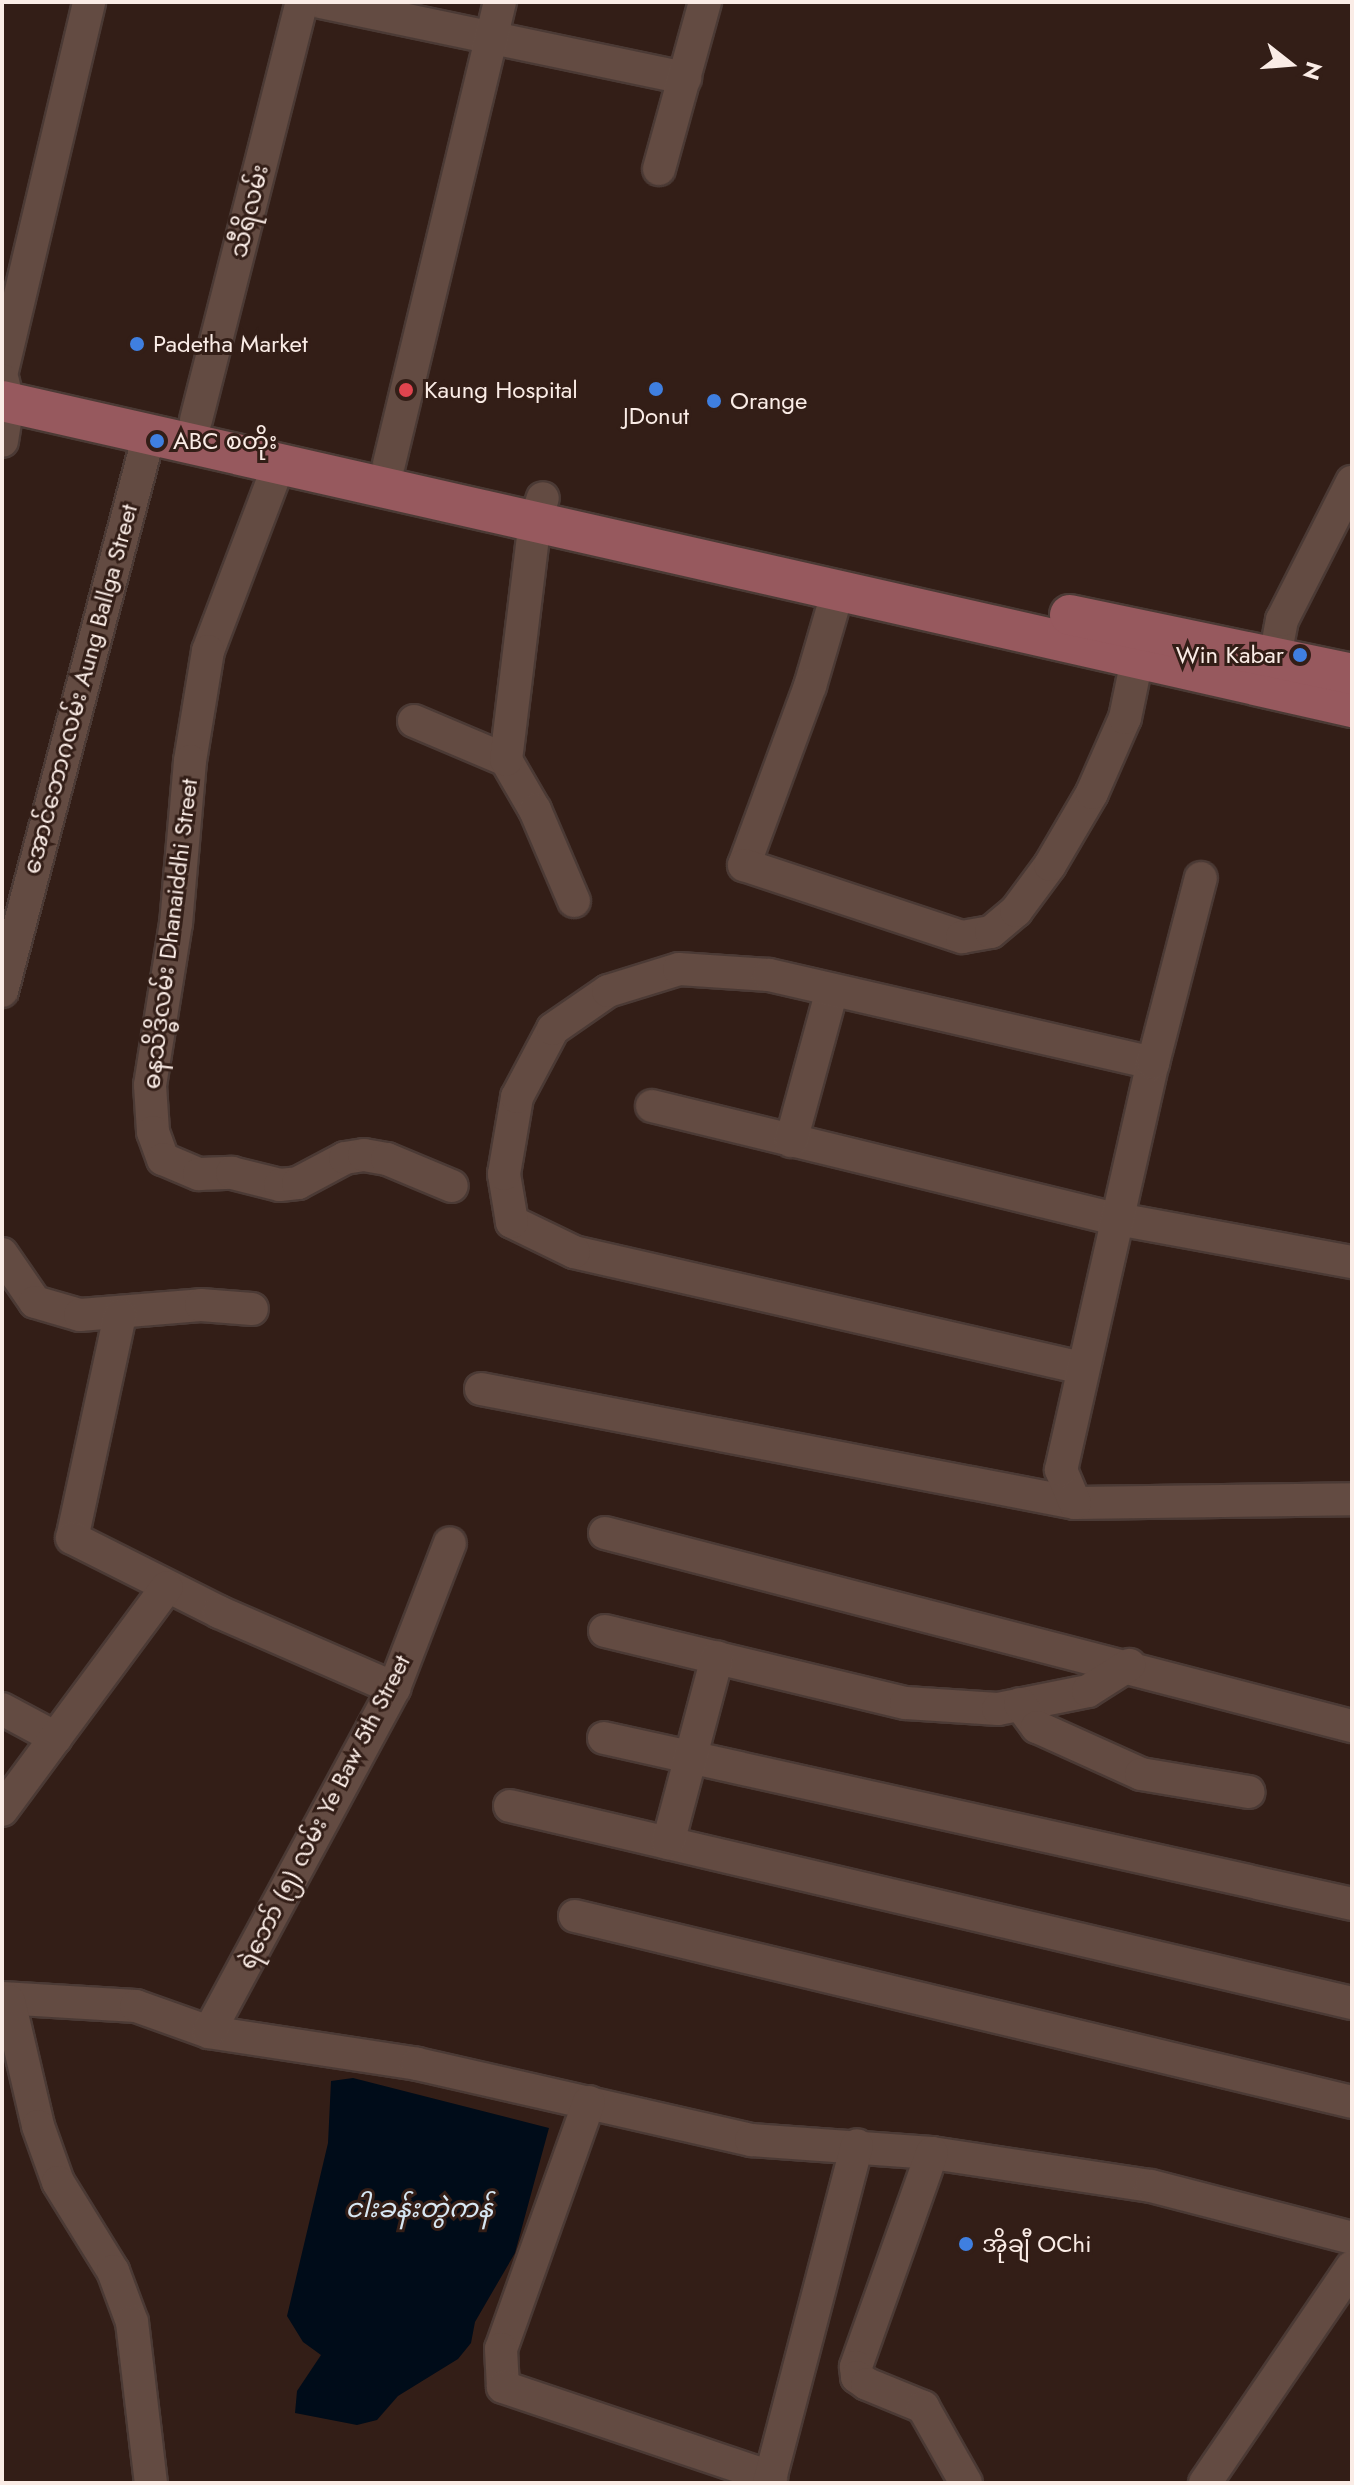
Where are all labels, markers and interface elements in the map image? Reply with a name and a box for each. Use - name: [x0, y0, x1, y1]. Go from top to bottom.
- north arrow: [1250, 24, 1330, 104]
- text: N: [1295, 58, 1331, 84]
- street label: သီရိလမ်း: [224, 161, 274, 261]
- place label: Padetha Market: [153, 330, 308, 358]
- marker: Padetha Market: [128, 335, 146, 353]
- place label: Kaung Hospital: [424, 376, 578, 404]
- marker: Kaung Hospital: [395, 379, 417, 401]
- marker: JDonut: [647, 380, 665, 398]
- place label: Orange: [730, 387, 807, 415]
- marker: Orange: [705, 392, 723, 410]
- place label: JDonut: [623, 402, 689, 430]
- place label: ABC စတိုး: [173, 427, 277, 455]
- marker: ABC စတိုး: [148, 432, 166, 450]
- street label: အောင်ဘောဂလမ်း Aung Ballga Street: [17, 501, 143, 877]
- place label: Win Kabar: [1176, 641, 1284, 669]
- marker: Win Kabar: [1291, 646, 1309, 664]
- street label: ဓနသိဒ္ဓိလမ်း Dhanaiddhi Street: [137, 777, 203, 1091]
- street label: ရဲဘော် (၅) လမ်း Ye Baw 5th Street: [232, 1650, 416, 1974]
- water label: ငါးခန်းတွဲကန်: [345, 2193, 493, 2225]
- place label: အိုချီ OChi: [982, 2230, 1091, 2258]
- marker: အိုချီ OChi: [957, 2235, 975, 2253]

